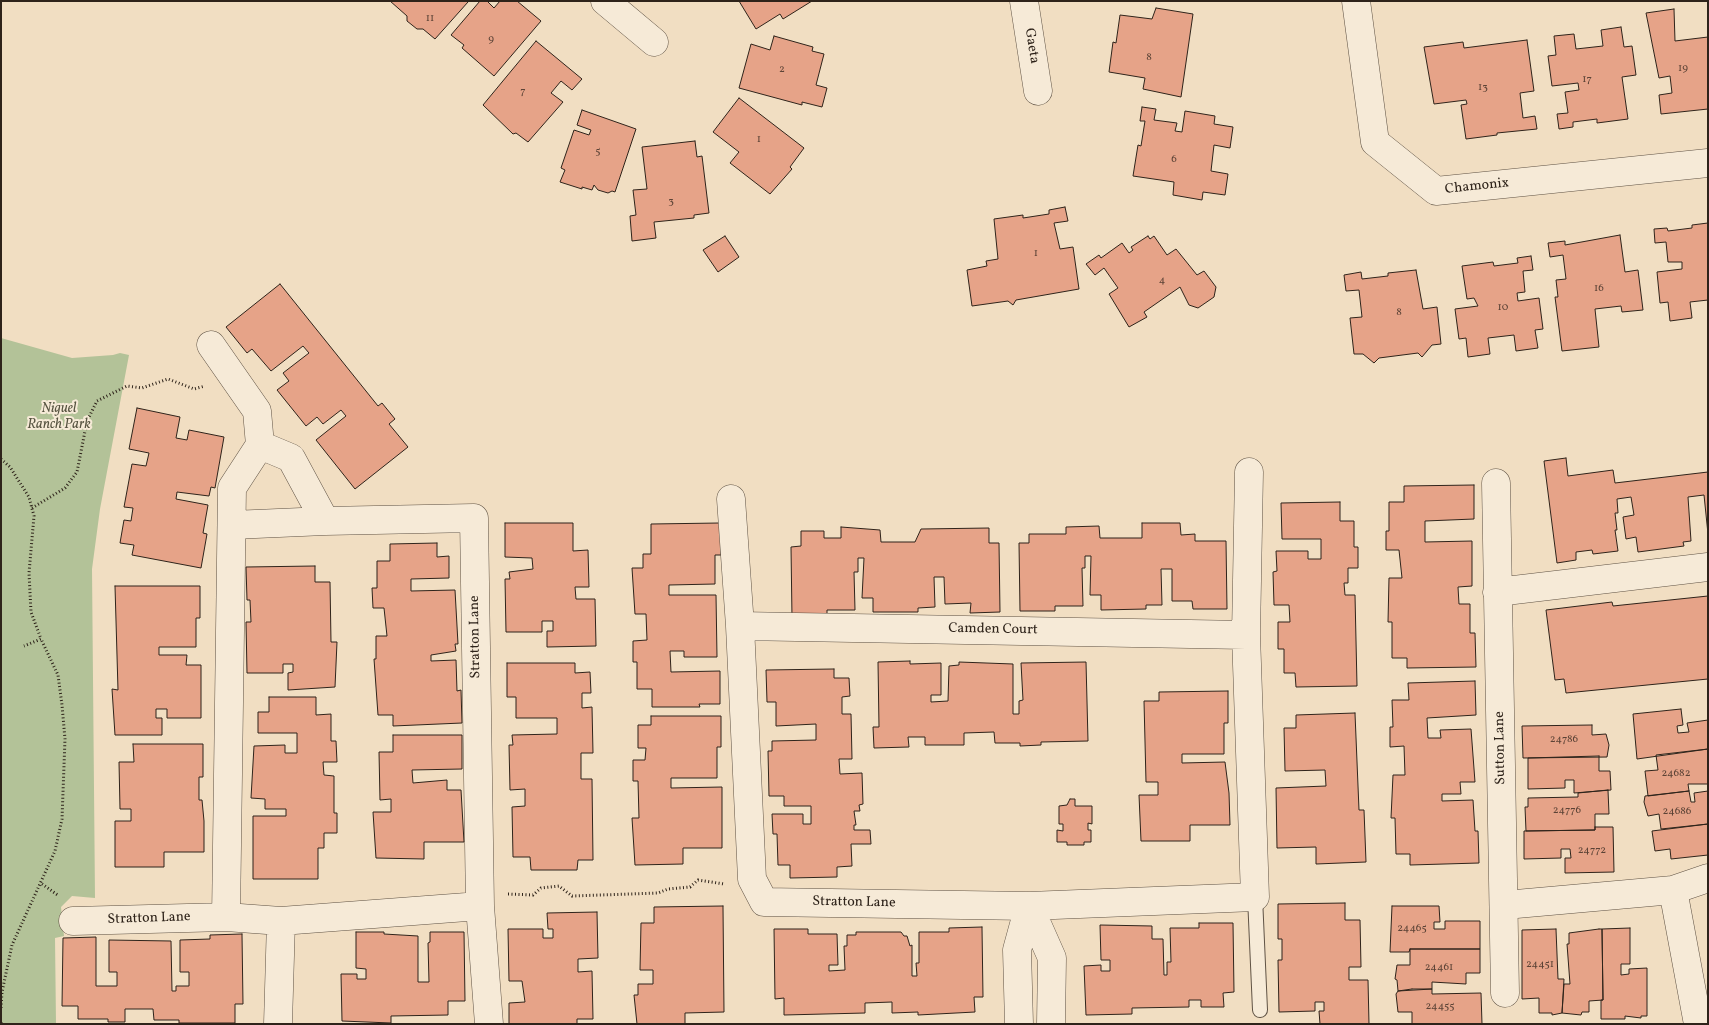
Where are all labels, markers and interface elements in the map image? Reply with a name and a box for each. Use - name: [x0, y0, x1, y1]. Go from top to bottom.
- house number: 11: [426, 12, 434, 26]
- street label: Gaeta: [1020, 27, 1042, 65]
- house number: 9: [488, 33, 494, 47]
- house number: 8: [1146, 51, 1152, 65]
- house number: 19: [1678, 62, 1688, 76]
- house number: 2: [779, 63, 785, 77]
- house number: 17: [1582, 73, 1592, 87]
- house number: 13: [1478, 81, 1488, 95]
- house number: 7: [520, 85, 526, 99]
- house number: 1: [757, 133, 761, 147]
- house number: 5: [595, 145, 601, 159]
- house number: 6: [1171, 153, 1177, 167]
- street label: Chamonix: [1444, 175, 1510, 199]
- house number: 3: [668, 195, 674, 209]
- house number: 1: [1034, 247, 1038, 261]
- house number: 4: [1159, 274, 1165, 288]
- house number: 16: [1594, 282, 1604, 296]
- house number: 10: [1498, 301, 1508, 315]
- house number: 8: [1396, 306, 1402, 320]
- park label: Niguel Ranch Park: [27, 401, 91, 434]
- street label: Stratton Lane: [467, 595, 485, 679]
- street label: Camden Court: [948, 621, 1038, 639]
- street label: Sutton Lane: [1492, 711, 1510, 785]
- house number: 24786: [1550, 733, 1578, 747]
- house number: 24682: [1661, 767, 1691, 781]
- house number: 24776: [1553, 804, 1581, 818]
- house number: 24686: [1663, 805, 1691, 819]
- house number: 24772: [1578, 844, 1606, 858]
- street label: Stratton Lane: [812, 894, 896, 912]
- street label: Stratton Lane: [107, 909, 191, 929]
- house number: 24465: [1397, 922, 1427, 936]
- house number: 24451: [1526, 958, 1554, 972]
- house number: 24461: [1425, 961, 1453, 975]
- house number: 24455: [1426, 1000, 1454, 1014]

